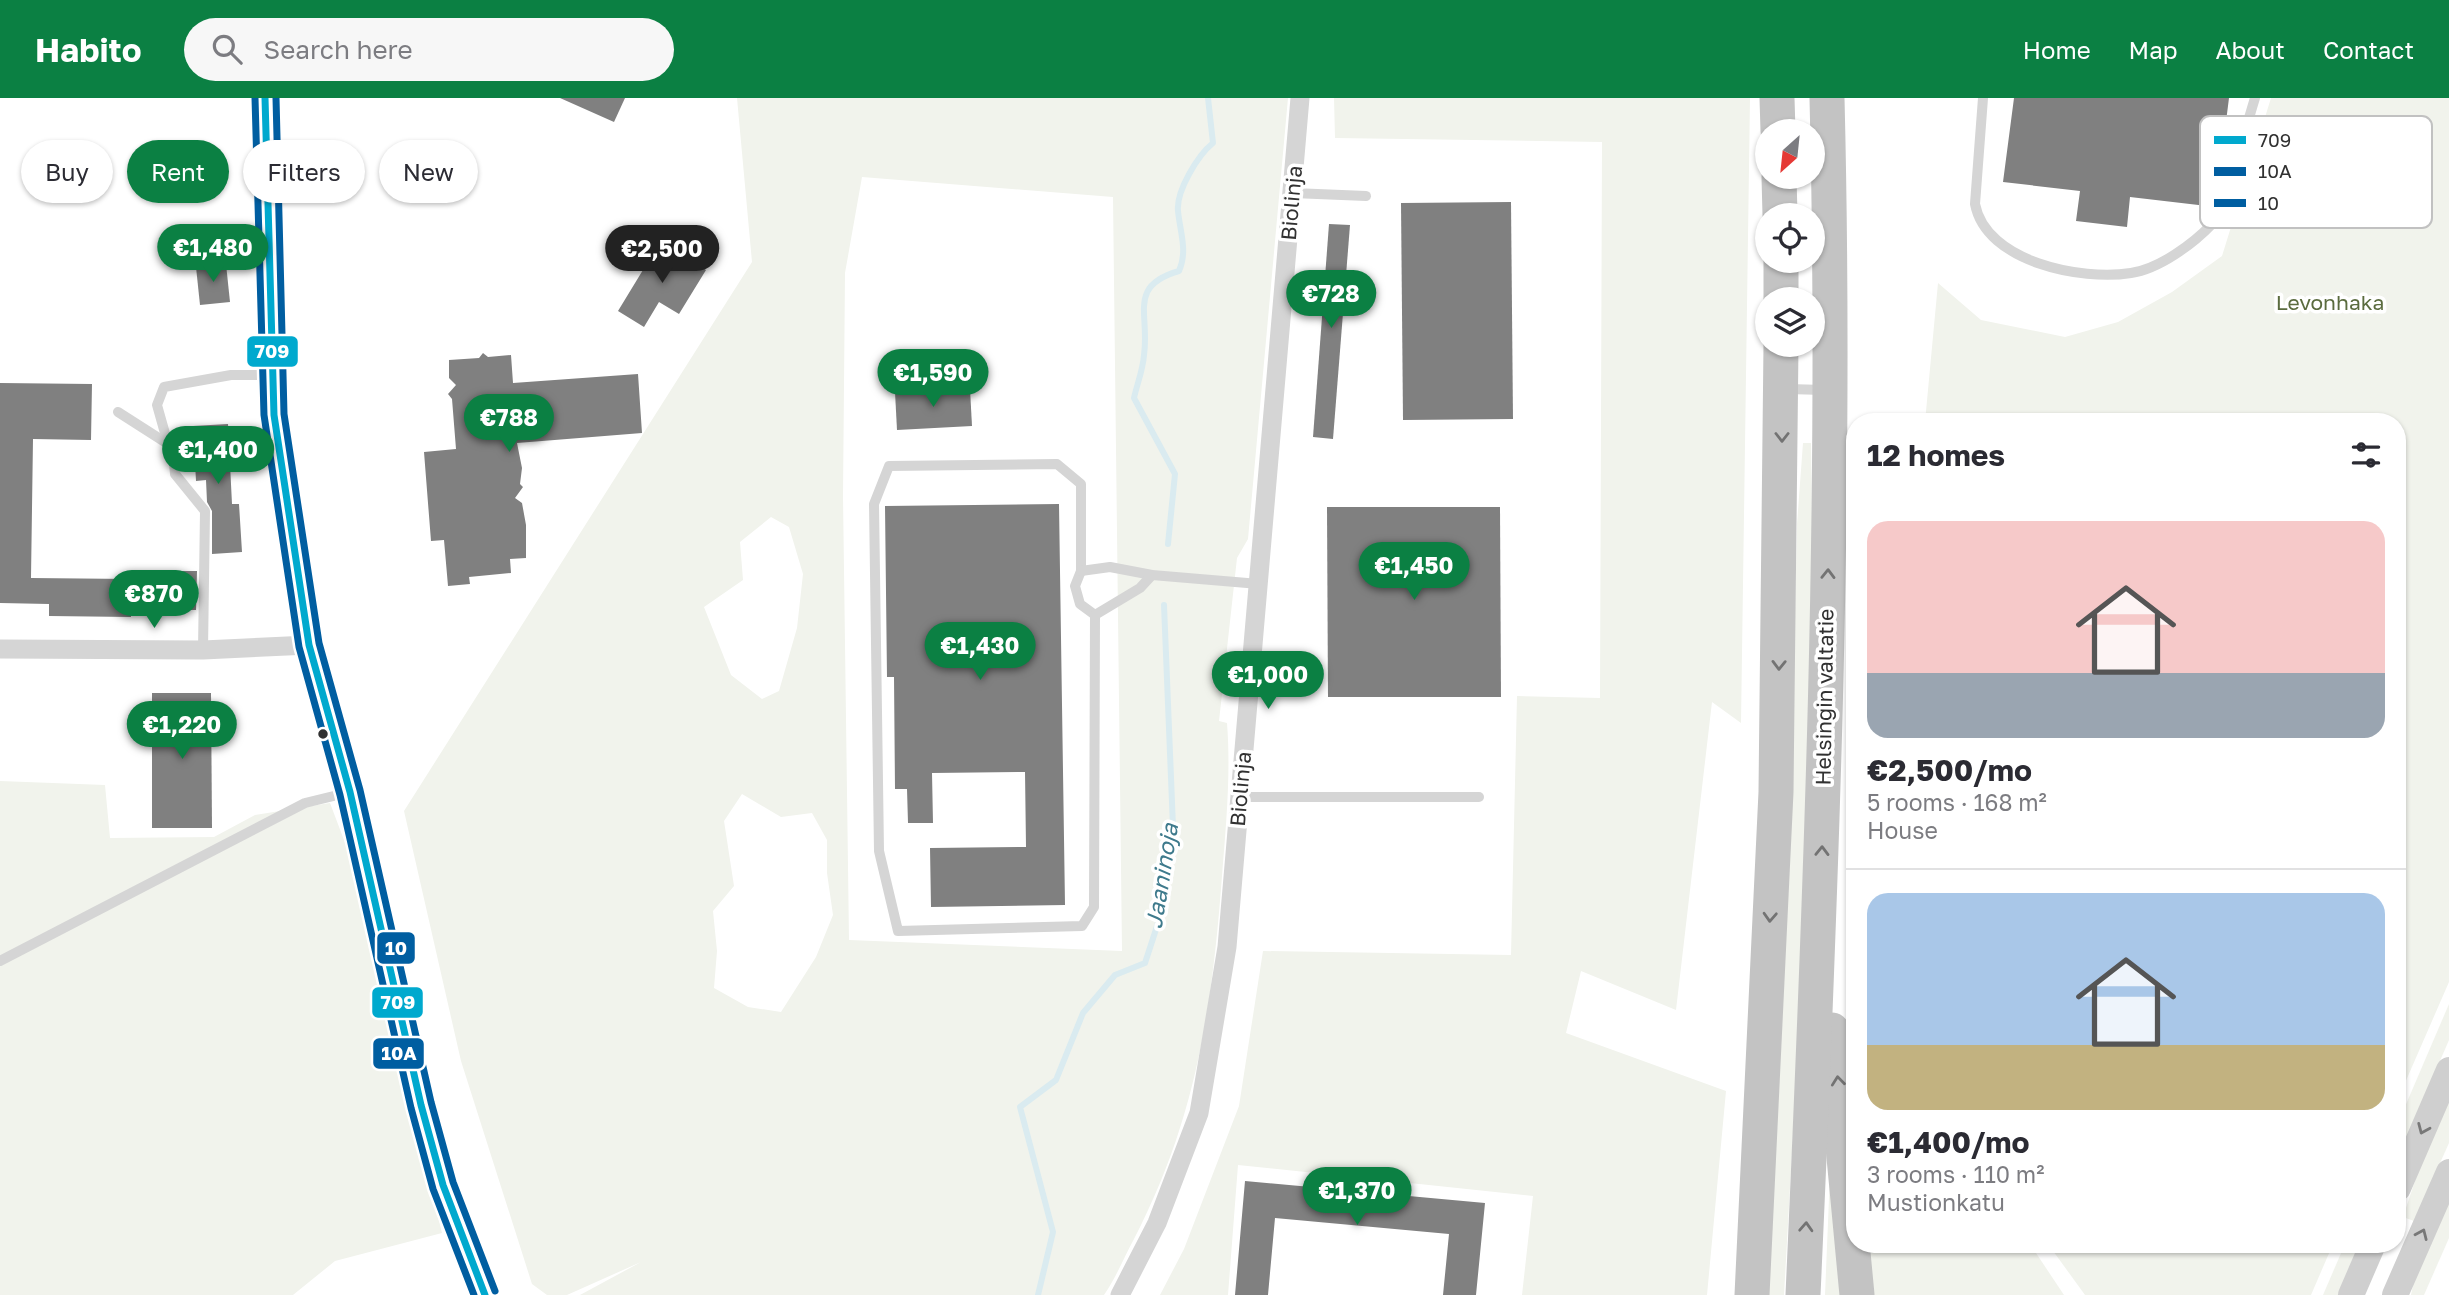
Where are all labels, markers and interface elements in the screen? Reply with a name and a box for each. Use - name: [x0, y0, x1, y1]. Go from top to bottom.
- search box: [184, 18, 674, 81]
- text: Habito: [35, 30, 142, 69]
- icon: search: [208, 30, 246, 68]
- text: Search here: [264, 34, 413, 65]
- text: Home: [2023, 35, 2091, 64]
- text: Map: [2129, 35, 2178, 64]
- text: About: [2216, 35, 2285, 64]
- text: Contact: [2323, 35, 2414, 64]
- legend: [2200, 116, 2432, 228]
- north arrow: [1755, 119, 1825, 189]
- map controls: [1755, 119, 1825, 357]
- text: 709: [2258, 128, 2291, 151]
- chip: Buy: [21, 140, 113, 203]
- chip: Rent: [127, 140, 229, 203]
- chip: Filters: [243, 140, 365, 203]
- chip: New: [379, 140, 478, 203]
- text: 10A: [2258, 159, 2292, 182]
- street label: Biolinja: [1275, 164, 1307, 241]
- text: 10: [2258, 191, 2279, 214]
- button: locate: [1755, 203, 1825, 273]
- pin: €1,480: [156, 225, 270, 284]
- pin: €2,500: [605, 226, 719, 285]
- text: €1,480: [173, 233, 253, 261]
- text: €2,500: [621, 234, 703, 262]
- pin: €728: [1290, 271, 1372, 330]
- text: €728: [1302, 279, 1360, 307]
- button: layers: [1755, 287, 1825, 357]
- park label: Levonhaka: [2276, 289, 2384, 315]
- line badge: 709: [246, 335, 299, 368]
- text: 709: [255, 339, 289, 362]
- pin: €1,590: [876, 350, 990, 409]
- text: €1,590: [893, 358, 973, 386]
- pin: €788: [468, 394, 550, 454]
- text: €788: [480, 403, 538, 431]
- pin: €1,400: [161, 426, 275, 486]
- one-way arrow: [1774, 432, 1789, 443]
- text: €1,400: [178, 435, 258, 463]
- icon: filters: [2347, 436, 2385, 474]
- text: 12 homes: [1867, 437, 2005, 473]
- pin: €1,450: [1357, 542, 1471, 602]
- text: €1,450: [1375, 551, 1453, 579]
- icon: home: [2063, 567, 2189, 693]
- one-way arrow: [1820, 569, 1836, 579]
- pin: €870: [113, 570, 195, 630]
- text: €870: [125, 579, 183, 607]
- street label: Helsingin valtatie: [1809, 608, 1839, 786]
- pin: €1,430: [923, 622, 1037, 682]
- text: €1,430: [941, 631, 1019, 659]
- pin: €1,000: [1211, 652, 1325, 711]
- text: €1,000: [1228, 660, 1308, 688]
- one-way arrow: [1771, 660, 1786, 671]
- pin: €1,220: [125, 702, 239, 761]
- text: €1,220: [143, 710, 221, 738]
- unlabelled marker: [316, 727, 330, 741]
- street label: Biolinja: [1224, 750, 1256, 827]
- text: €2,500/mo: [1867, 752, 2032, 788]
- text: 5 rooms · 168 m²: [1867, 788, 2047, 816]
- text: House: [1867, 816, 1938, 844]
- water label: Jaaninoja: [1139, 820, 1183, 930]
- one-way arrow: [1814, 845, 1829, 856]
- one-way arrow: [1763, 912, 1778, 923]
- line badge: 10: [376, 931, 416, 965]
- text: 10: [385, 936, 407, 959]
- icon: home: [2063, 939, 2189, 1065]
- line badge: 709: [371, 986, 424, 1019]
- text: 709: [381, 990, 415, 1013]
- line badge: 10A: [372, 1037, 425, 1070]
- text: 10A: [381, 1041, 417, 1064]
- one-way arrow: [1831, 1075, 1846, 1086]
- one-way arrow: [2417, 1122, 2431, 1134]
- text: €1,400/mo: [1867, 1124, 2030, 1160]
- text: 3 rooms · 110 m²: [1867, 1160, 2044, 1188]
- pin: €1,370: [1300, 1168, 1414, 1227]
- text: €1,370: [1319, 1176, 1395, 1204]
- text: Mustionkatu: [1867, 1188, 2005, 1216]
- one-way arrow: [1799, 1221, 1814, 1232]
- one-way arrow: [2414, 1228, 2428, 1241]

